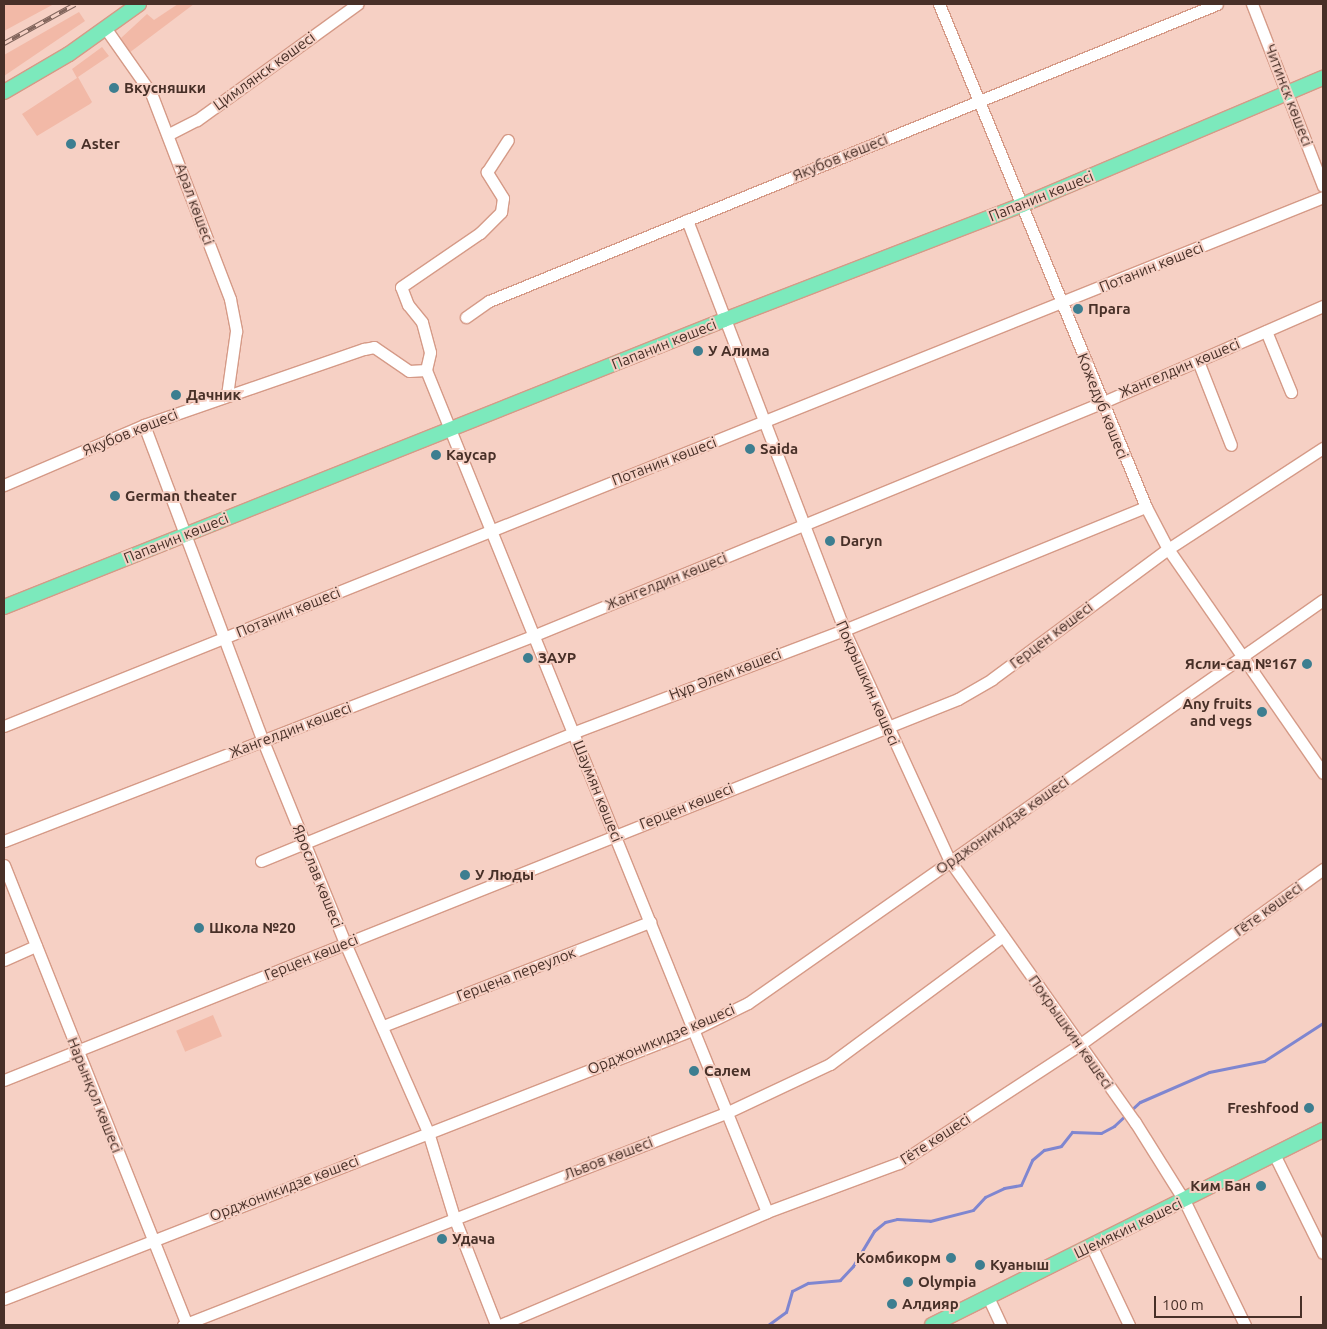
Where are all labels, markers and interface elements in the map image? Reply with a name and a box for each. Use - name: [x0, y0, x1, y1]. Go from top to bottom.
- street label: Цимлянск көшесі: [210, 28, 318, 114]
- street label: Читинск көшесі: [1261, 41, 1317, 149]
- place label: Вкусняшки: [124, 79, 206, 97]
- marker: Вкусняшки: [108, 82, 120, 94]
- street label: Якубов көшесі: [790, 130, 890, 184]
- place label: Aster: [81, 135, 120, 153]
- marker: Aster: [65, 138, 77, 150]
- street label: Арал көшесі: [172, 161, 218, 247]
- street label: Папанин көшесі: [986, 167, 1096, 225]
- street label: Потанин көшесі: [1096, 238, 1206, 296]
- place label: Прага: [1088, 300, 1131, 318]
- marker: Прага: [1072, 303, 1084, 315]
- street label: Папанин көшесі: [609, 315, 719, 373]
- street label: Жангелдин көшесі: [1116, 334, 1242, 402]
- place label: У Алима: [708, 342, 770, 360]
- marker: У Алима: [692, 345, 704, 357]
- street label: Кожедуб көшесі: [1074, 350, 1132, 462]
- place label: Дачник: [186, 386, 241, 404]
- marker: Дачник: [170, 389, 182, 401]
- street label: Якубов көшесі: [80, 405, 180, 459]
- street label: Потанин көшесі: [609, 433, 719, 489]
- place label: Saida: [760, 440, 798, 458]
- marker: Saida: [744, 443, 756, 455]
- place label: Каусар: [446, 446, 496, 464]
- marker: Каусар: [430, 449, 442, 461]
- place label: German theater: [125, 487, 237, 505]
- marker: German theater: [109, 490, 121, 502]
- street label: Папанин көшесі: [121, 509, 231, 567]
- place label: Daryn: [840, 532, 882, 550]
- marker: Daryn: [824, 535, 836, 547]
- street label: Жангелдин көшесі: [603, 548, 729, 614]
- street label: Потанин көшесі: [233, 583, 343, 641]
- street label: Герцен көшесі: [1006, 598, 1096, 672]
- street label: Покрышкин көшесі: [832, 618, 904, 748]
- street label: Нұр Әлем көшесі: [666, 644, 784, 704]
- place label: ЗАУР: [538, 649, 576, 667]
- marker: ЗАУР: [522, 652, 534, 664]
- place label: Ясли-сад №167: [1185, 655, 1297, 673]
- marker: Ясли-сад №167: [1301, 658, 1313, 670]
- place label: Any fruits and vegs: [1183, 694, 1252, 729]
- street label: Жангелдин көшесі: [226, 698, 354, 762]
- marker: Any fruits and vegs: [1256, 706, 1268, 718]
- street label: Шаумян көшесі: [569, 738, 627, 844]
- street label: Орджоникидзе көшесі: [932, 772, 1072, 878]
- street label: Герцен көшесі: [637, 779, 735, 833]
- street label: Ярослав көшесі: [289, 822, 347, 930]
- place label: У Люды: [475, 866, 534, 884]
- marker: У Люды: [459, 869, 471, 881]
- street label: Гёте көшесі: [1230, 878, 1306, 940]
- place label: Школа №20: [209, 919, 296, 937]
- marker: Школа №20: [193, 922, 205, 934]
- street label: Герцен көшесі: [262, 930, 360, 984]
- street label: Герцена переулок: [454, 943, 578, 1005]
- street label: Покрышкин көшесі: [1025, 972, 1117, 1092]
- street label: Орджоникидзе көшесі: [585, 1000, 737, 1078]
- street label: Нарынқол көшесі: [64, 1035, 126, 1155]
- place label: Салем: [704, 1062, 751, 1080]
- marker: Салем: [688, 1065, 700, 1077]
- place label: Freshfood: [1227, 1099, 1299, 1117]
- marker: Freshfood: [1303, 1102, 1315, 1114]
- street label: Гёте көшесі: [897, 1110, 973, 1168]
- street label: Львов көшесі: [561, 1133, 655, 1183]
- street label: Орджоникидзе көшесі: [207, 1151, 361, 1225]
- place label: Ким Бан: [1190, 1177, 1251, 1195]
- marker: Ким Бан: [1255, 1180, 1267, 1192]
- street label: Шемякин көшесі: [1071, 1194, 1185, 1262]
- place label: Удача: [452, 1230, 495, 1248]
- marker: Удача: [436, 1233, 448, 1245]
- place label: Комбикорм: [856, 1249, 941, 1267]
- marker: Комбикорм: [945, 1252, 957, 1264]
- place label: Куаныш: [990, 1256, 1049, 1274]
- marker: Куаныш: [974, 1259, 986, 1271]
- place label: Olympia: [918, 1273, 976, 1291]
- marker: Olympia: [902, 1276, 914, 1288]
- scale bar: [1157, 1286, 1304, 1318]
- place label: Алдияр: [902, 1295, 959, 1313]
- text: 100 m: [1162, 1296, 1204, 1313]
- marker: Алдияр: [886, 1298, 898, 1310]

